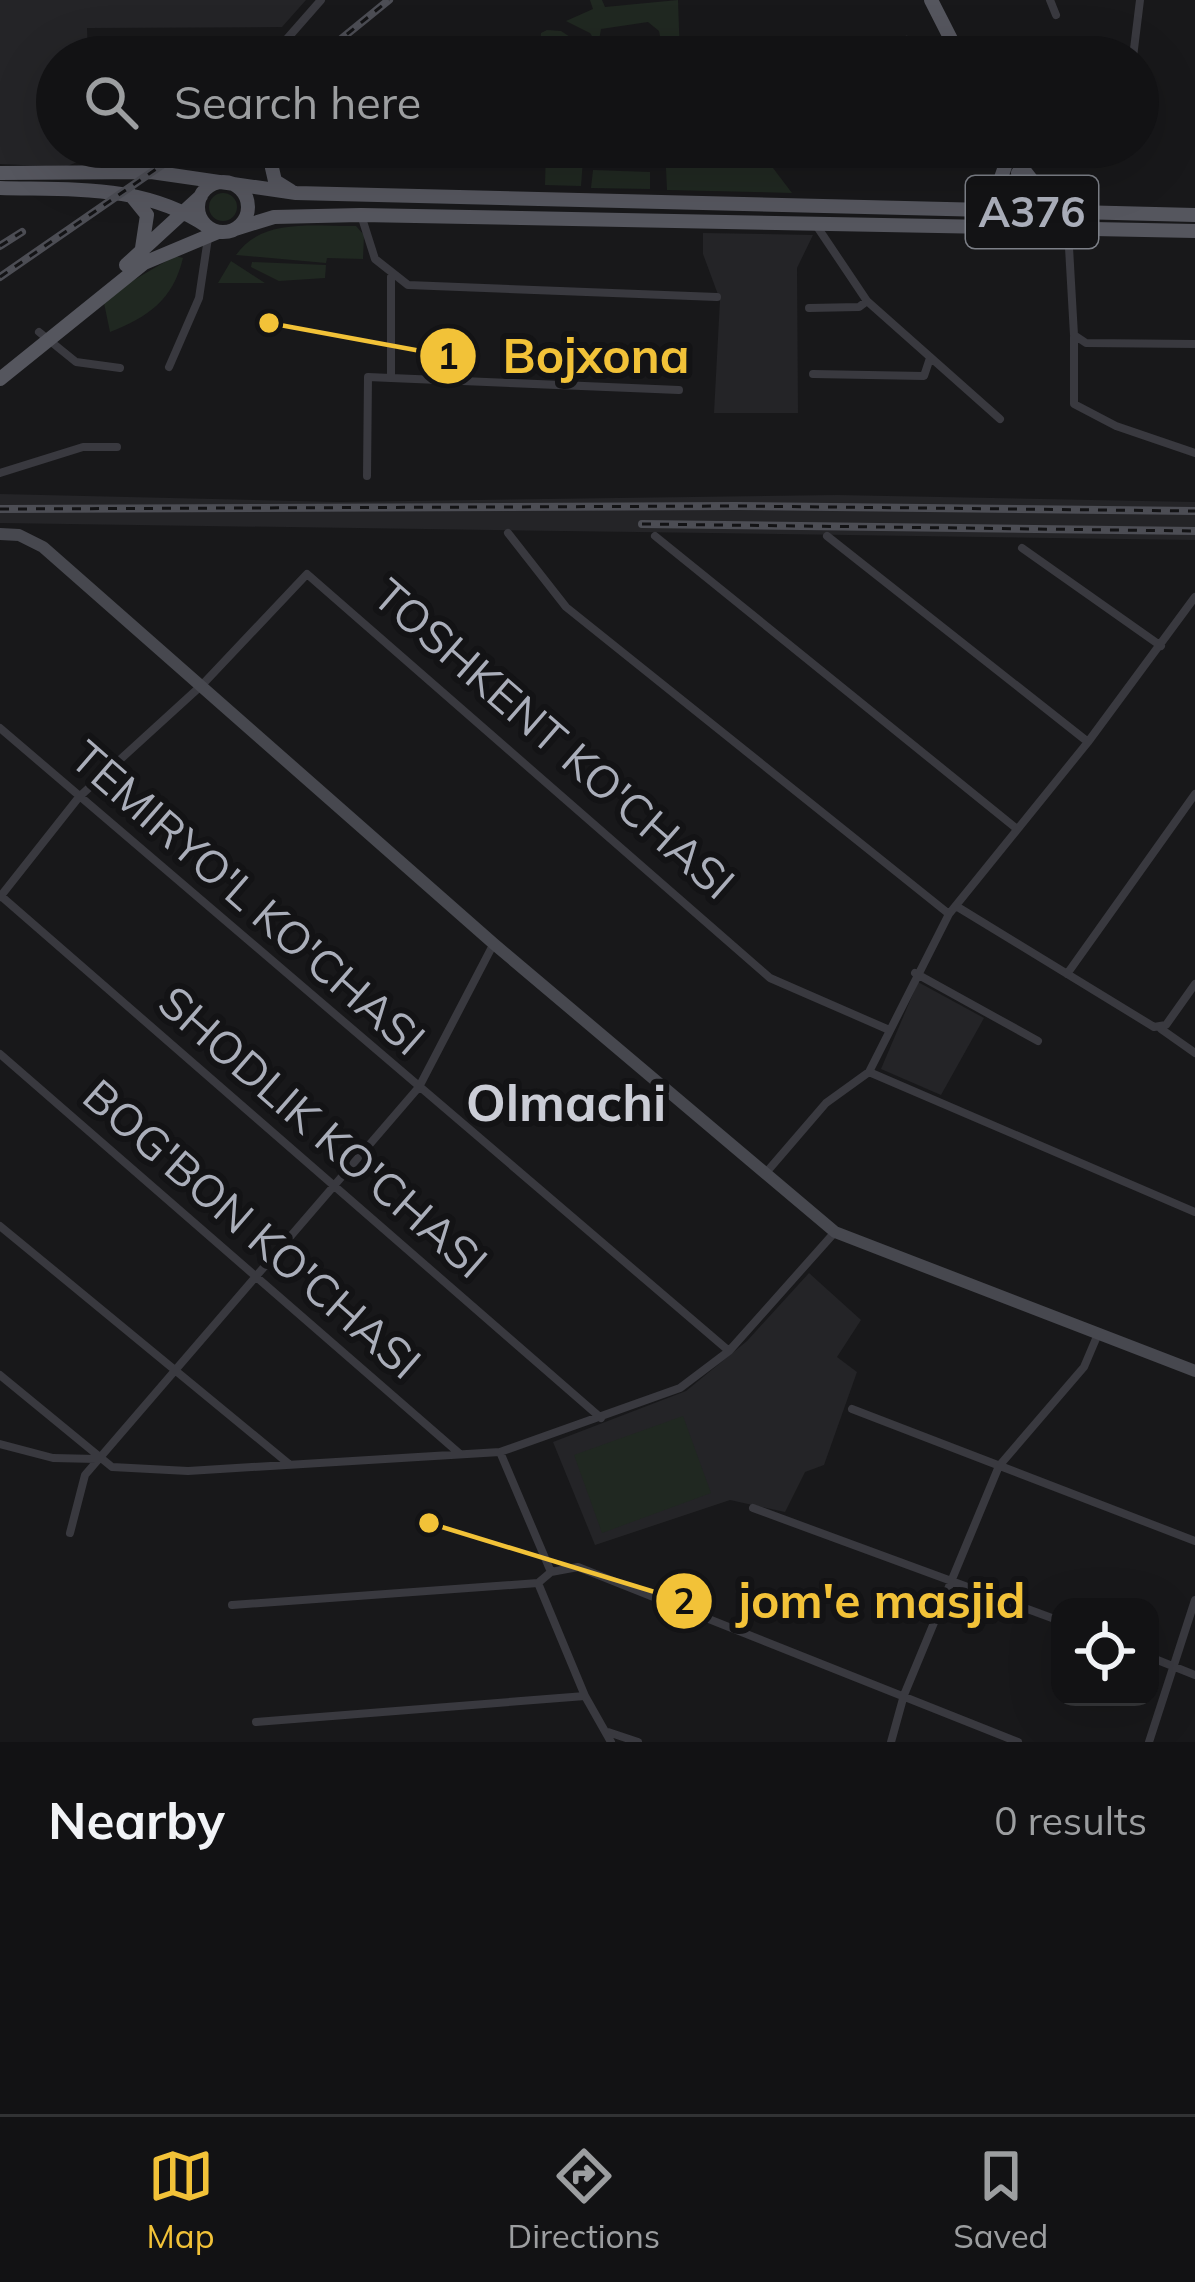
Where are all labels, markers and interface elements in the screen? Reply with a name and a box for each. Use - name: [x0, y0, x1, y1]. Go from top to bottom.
- search box: [36, 36, 1159, 168]
- icon: search: [78, 69, 144, 135]
- text: Search here: [174, 74, 421, 130]
- road number: A376: [966, 176, 1098, 248]
- callout: Bojxona: [418, 314, 713, 398]
- text: Bojxona: [503, 325, 689, 385]
- text: 1: [437, 333, 459, 378]
- street label: TOSHKENT KO'CHASI: [363, 566, 746, 910]
- street label: TEMIRYO'L KO'CHASI: [60, 728, 437, 1066]
- street label: SHODLIK KO'CHASI: [148, 973, 499, 1289]
- street label: BOG'BON KO'CHASI: [73, 1067, 433, 1390]
- district label: Olmachi: [466, 1070, 666, 1134]
- callout: jom'e masjid: [654, 1559, 1049, 1643]
- text: jom'e masjid: [735, 1570, 1026, 1630]
- text: 2: [673, 1578, 695, 1623]
- map controls: [1051, 1598, 1159, 1706]
- button: locate: [1051, 1598, 1159, 1706]
- text: Nearby: [48, 1788, 225, 1852]
- text: 0 results: [994, 1796, 1147, 1845]
- tab: Map: [147, 2143, 214, 2256]
- tab: Directions: [508, 2143, 660, 2256]
- tab: Saved: [953, 2143, 1048, 2256]

